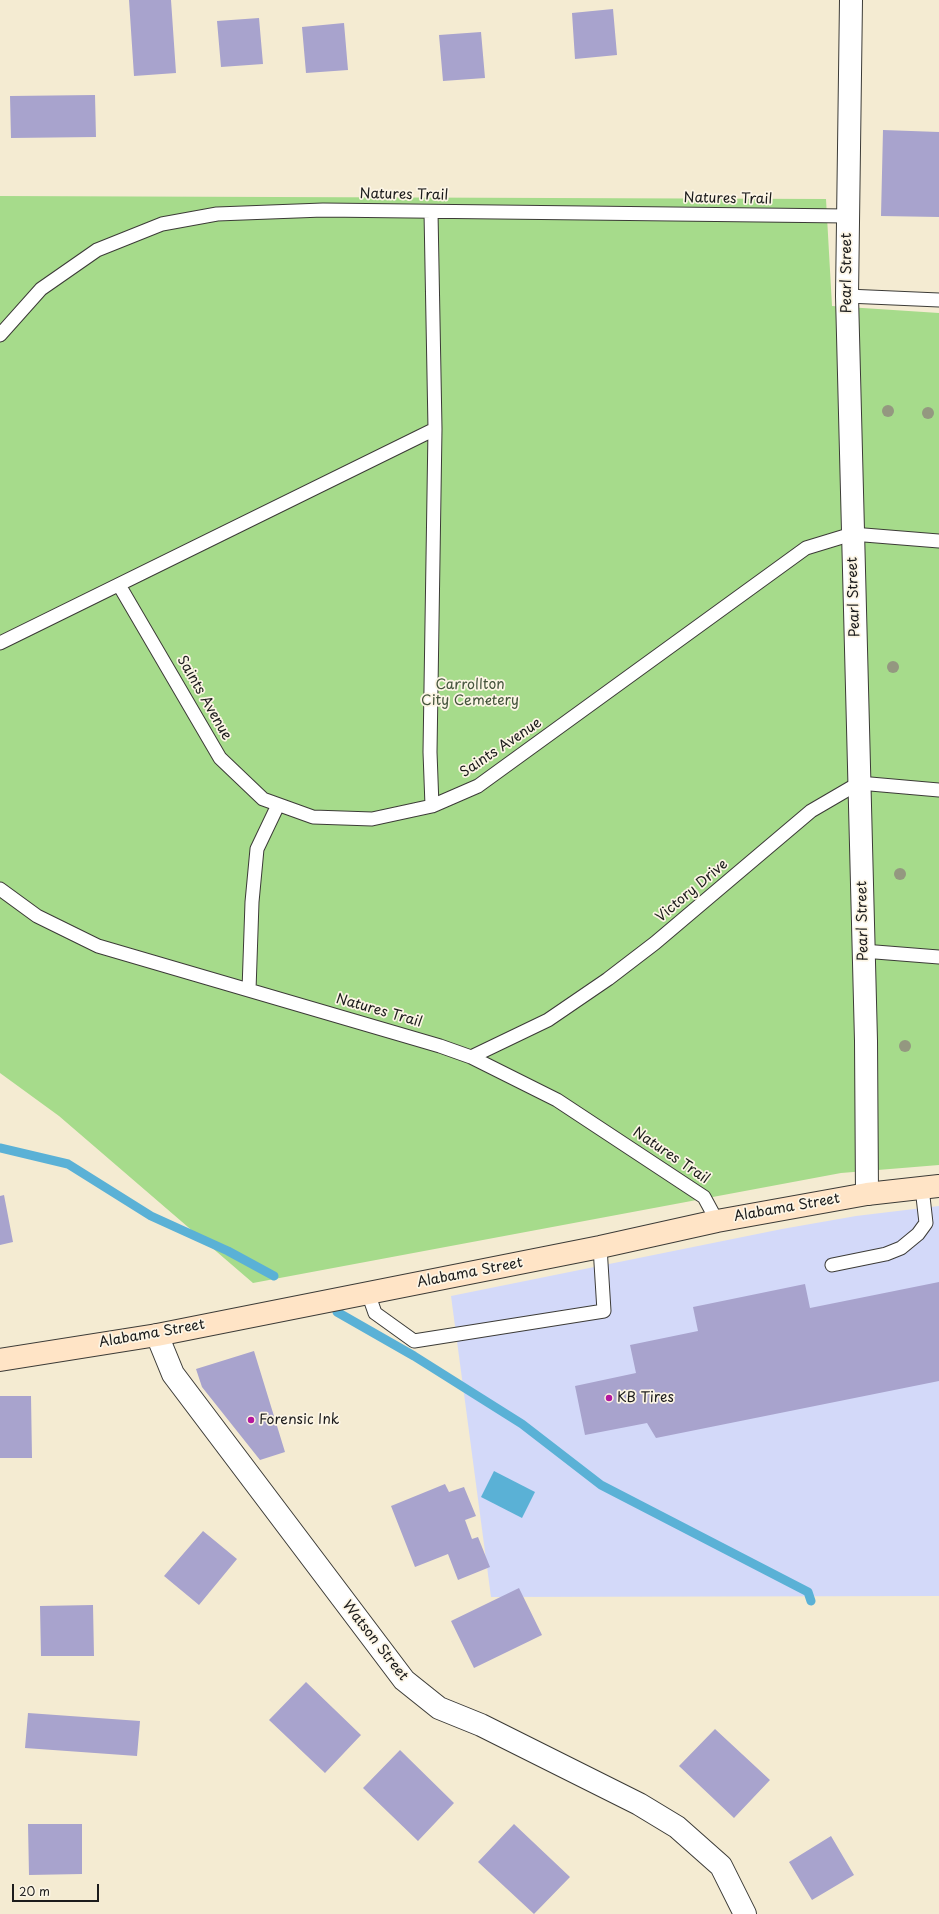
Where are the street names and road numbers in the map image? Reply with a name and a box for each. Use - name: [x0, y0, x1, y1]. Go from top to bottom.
- street label: Natures Trail: [359, 186, 449, 204]
- street label: Natures Trail: [683, 190, 773, 208]
- street label: Pearl Street: [839, 233, 855, 313]
- street label: Pearl Street: [844, 557, 864, 637]
- street label: Saints Avenue: [173, 653, 235, 743]
- street label: Saints Avenue: [457, 715, 545, 781]
- street label: Victory Drive: [653, 856, 731, 926]
- street label: Pearl Street: [854, 881, 872, 961]
- street label: Natures Trail: [334, 991, 424, 1031]
- street label: Natures Trail: [629, 1124, 713, 1188]
- street label: Alabama Street: [733, 1190, 841, 1226]
- street label: Alabama Street: [416, 1255, 524, 1291]
- street label: Alabama Street: [98, 1316, 206, 1352]
- street label: Watson Street: [338, 1598, 412, 1684]

